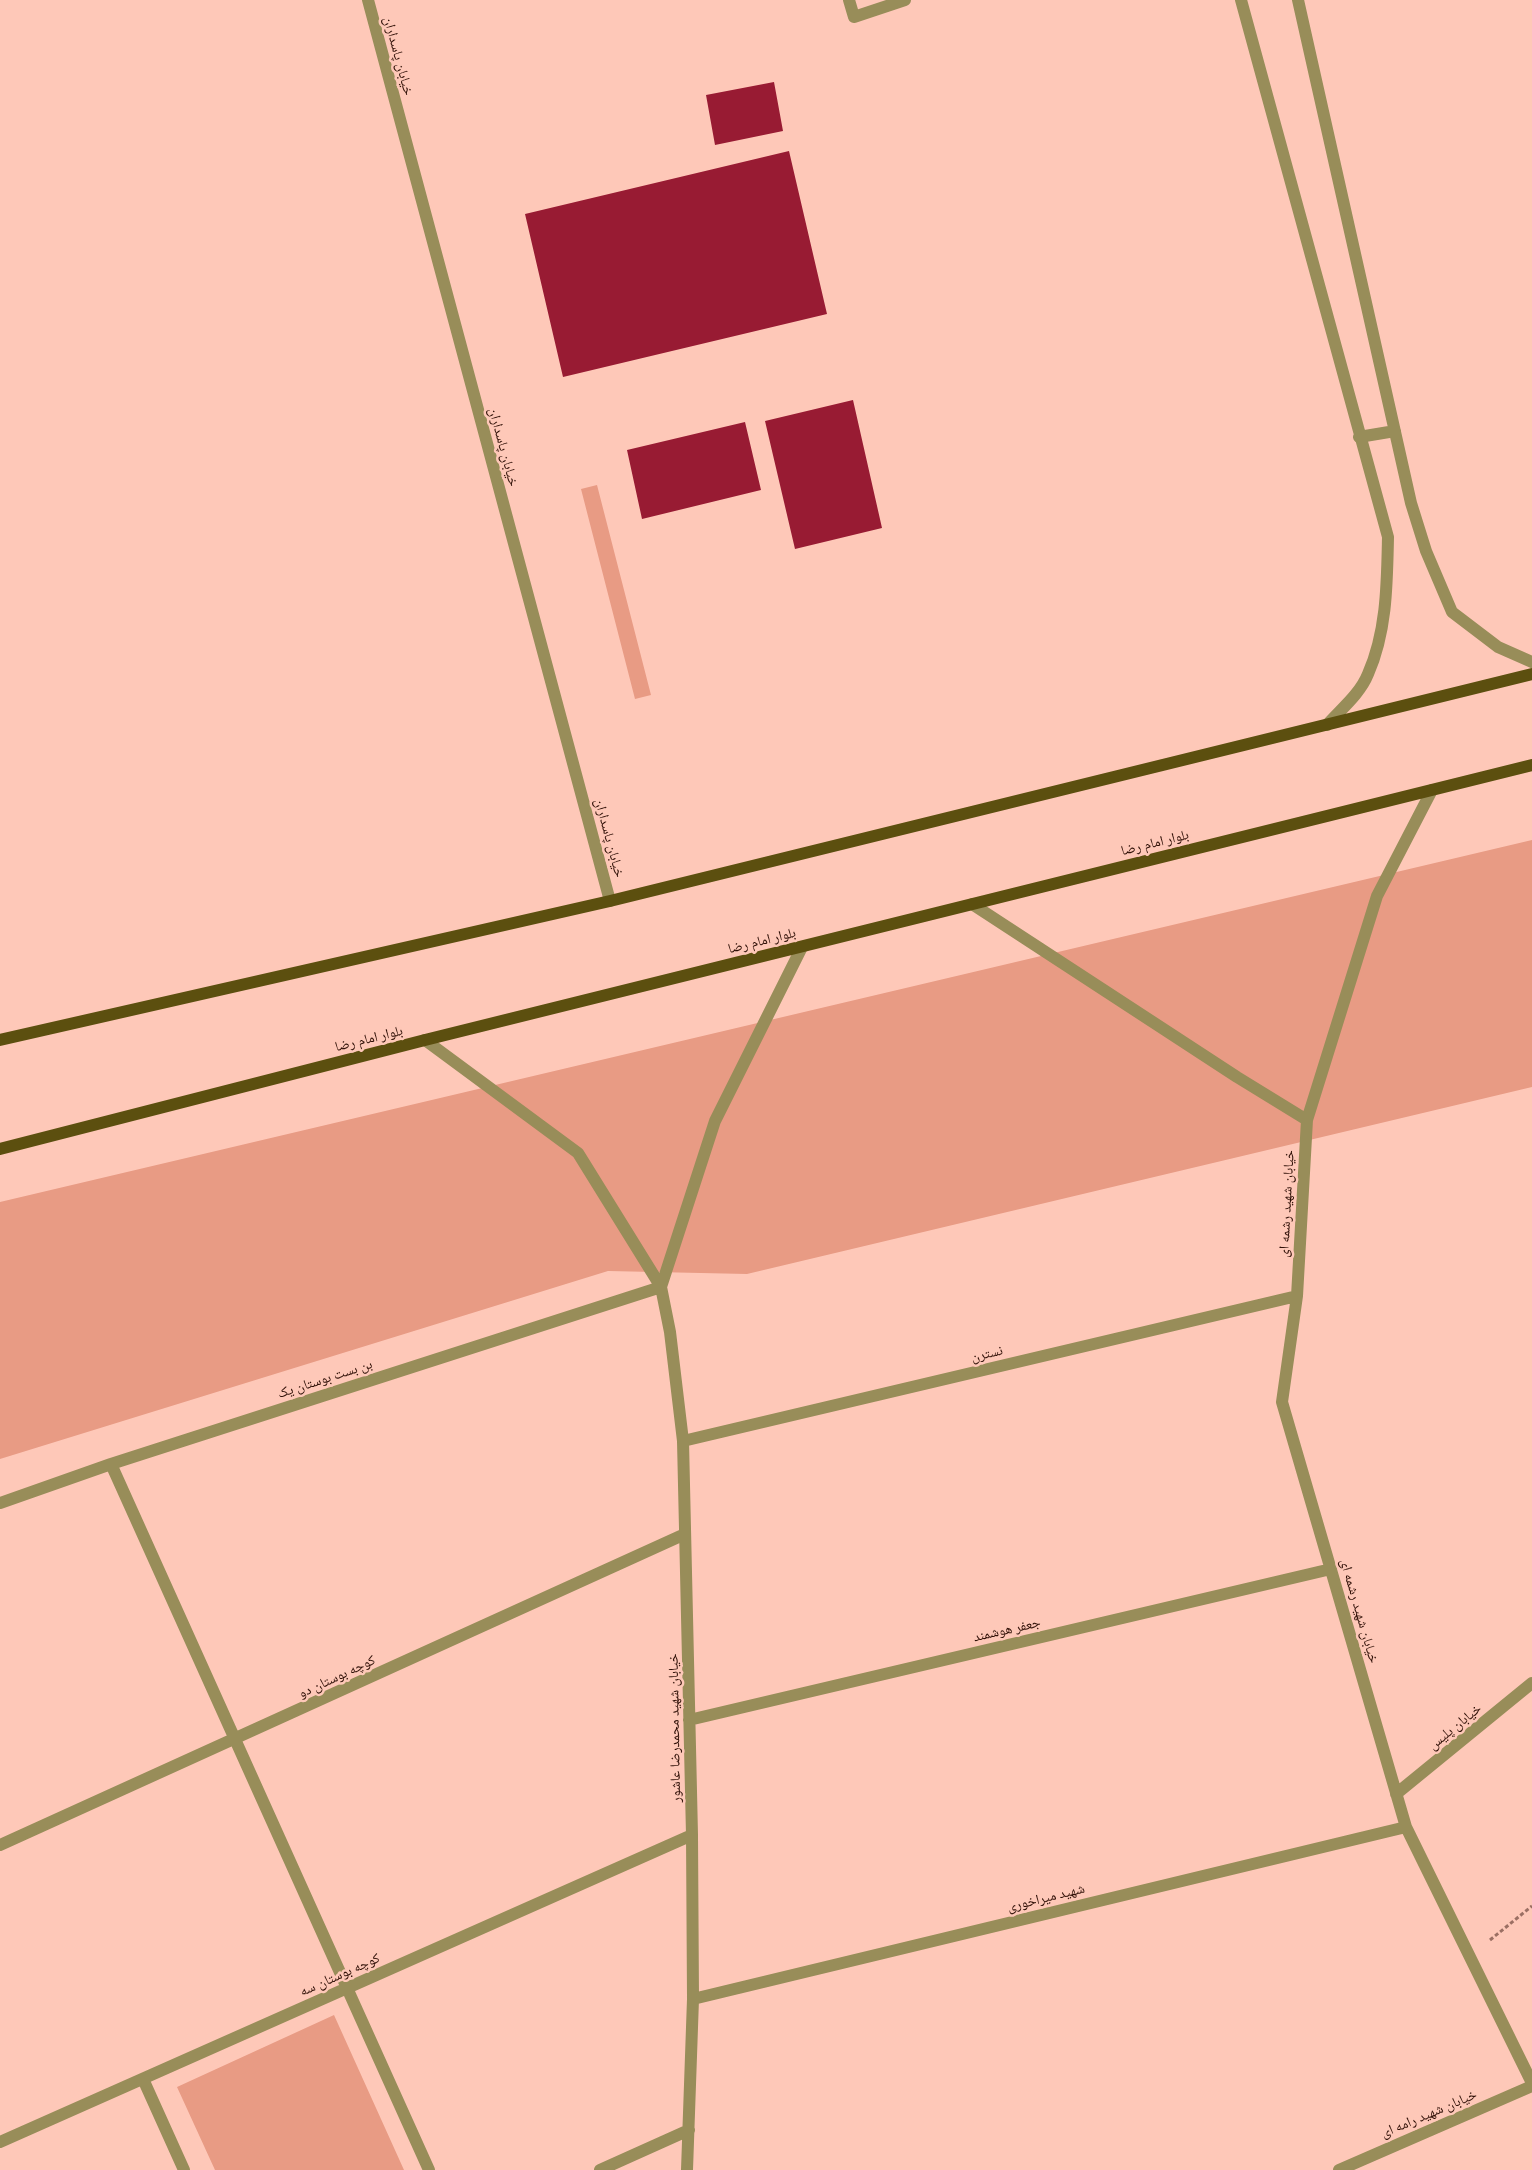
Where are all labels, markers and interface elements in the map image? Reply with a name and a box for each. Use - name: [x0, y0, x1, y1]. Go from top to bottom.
- street label: خیابان پاسداران: [379, 15, 417, 97]
- street label: خیابان پاسداران: [484, 406, 522, 488]
- street label: خیابان پاسداران: [590, 797, 628, 879]
- street label: بلوار امام رضا: [1119, 826, 1191, 860]
- street label: بلوار امام رضا: [726, 924, 798, 958]
- street label: بلوار امام رضا: [333, 1022, 405, 1056]
- street label: خیابان شهید رشمه ای: [1276, 1150, 1298, 1258]
- street label: نسترن: [970, 1342, 1004, 1366]
- street label: بن بست بوستان یک: [276, 1356, 374, 1402]
- street label: خیابان شهید رشمه ای: [1336, 1557, 1382, 1665]
- street label: جعفر هوشمند: [972, 1614, 1042, 1646]
- street label: کوچه بوستان دو: [296, 1652, 378, 1702]
- street label: خیابان شهید محمدرضا عاشور: [665, 1653, 685, 1803]
- street label: خیابان پلیس: [1425, 1700, 1485, 1754]
- street label: شهید میراخوری: [1005, 1880, 1087, 1916]
- street label: کوچه بوستان سه: [297, 1950, 383, 2000]
- street label: خیابان شهید رامه ای: [1378, 2086, 1480, 2142]

